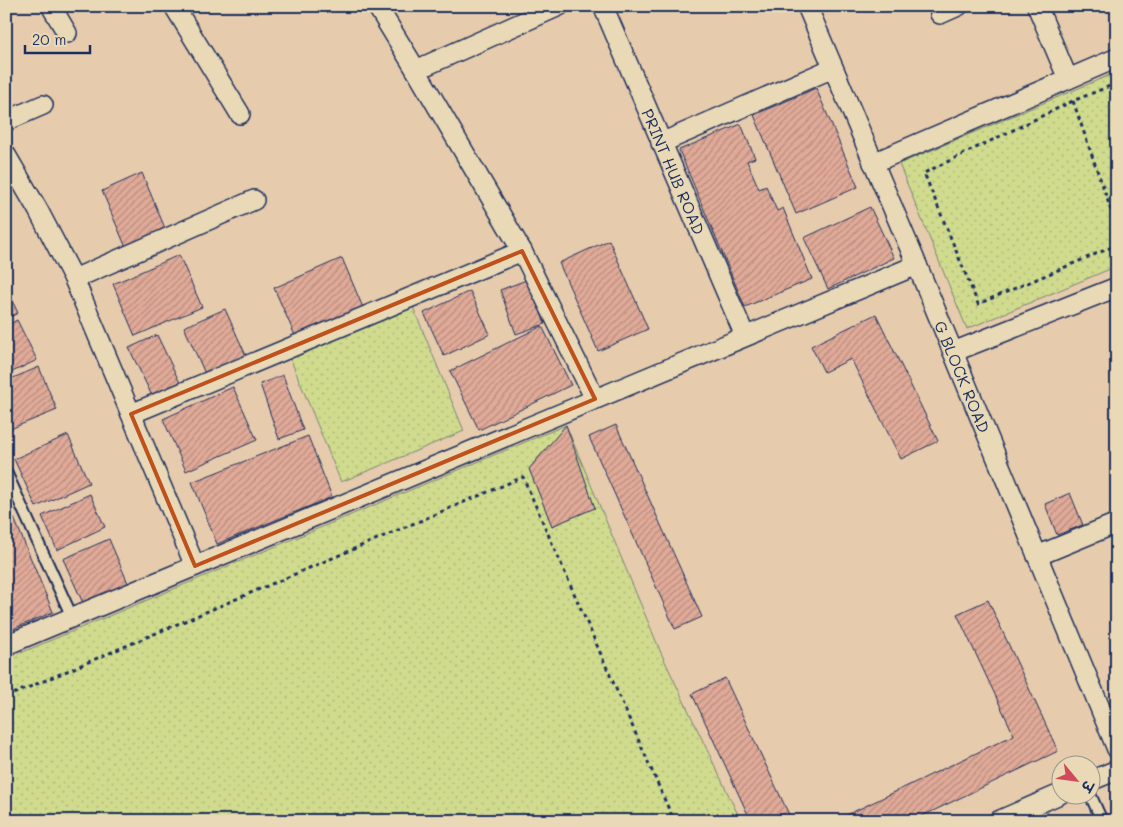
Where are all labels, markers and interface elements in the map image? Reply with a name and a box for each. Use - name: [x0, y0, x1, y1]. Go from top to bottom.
- scale bar: [25, 22, 90, 54]
- text: 20 m: [32, 29, 66, 49]
- street label: PRINT HUB ROAD: [638, 105, 710, 238]
- street label: G BLOCK ROAD: [931, 317, 996, 436]
- north arrow: [1050, 754, 1100, 804]
- text: उ: [1076, 776, 1099, 797]

